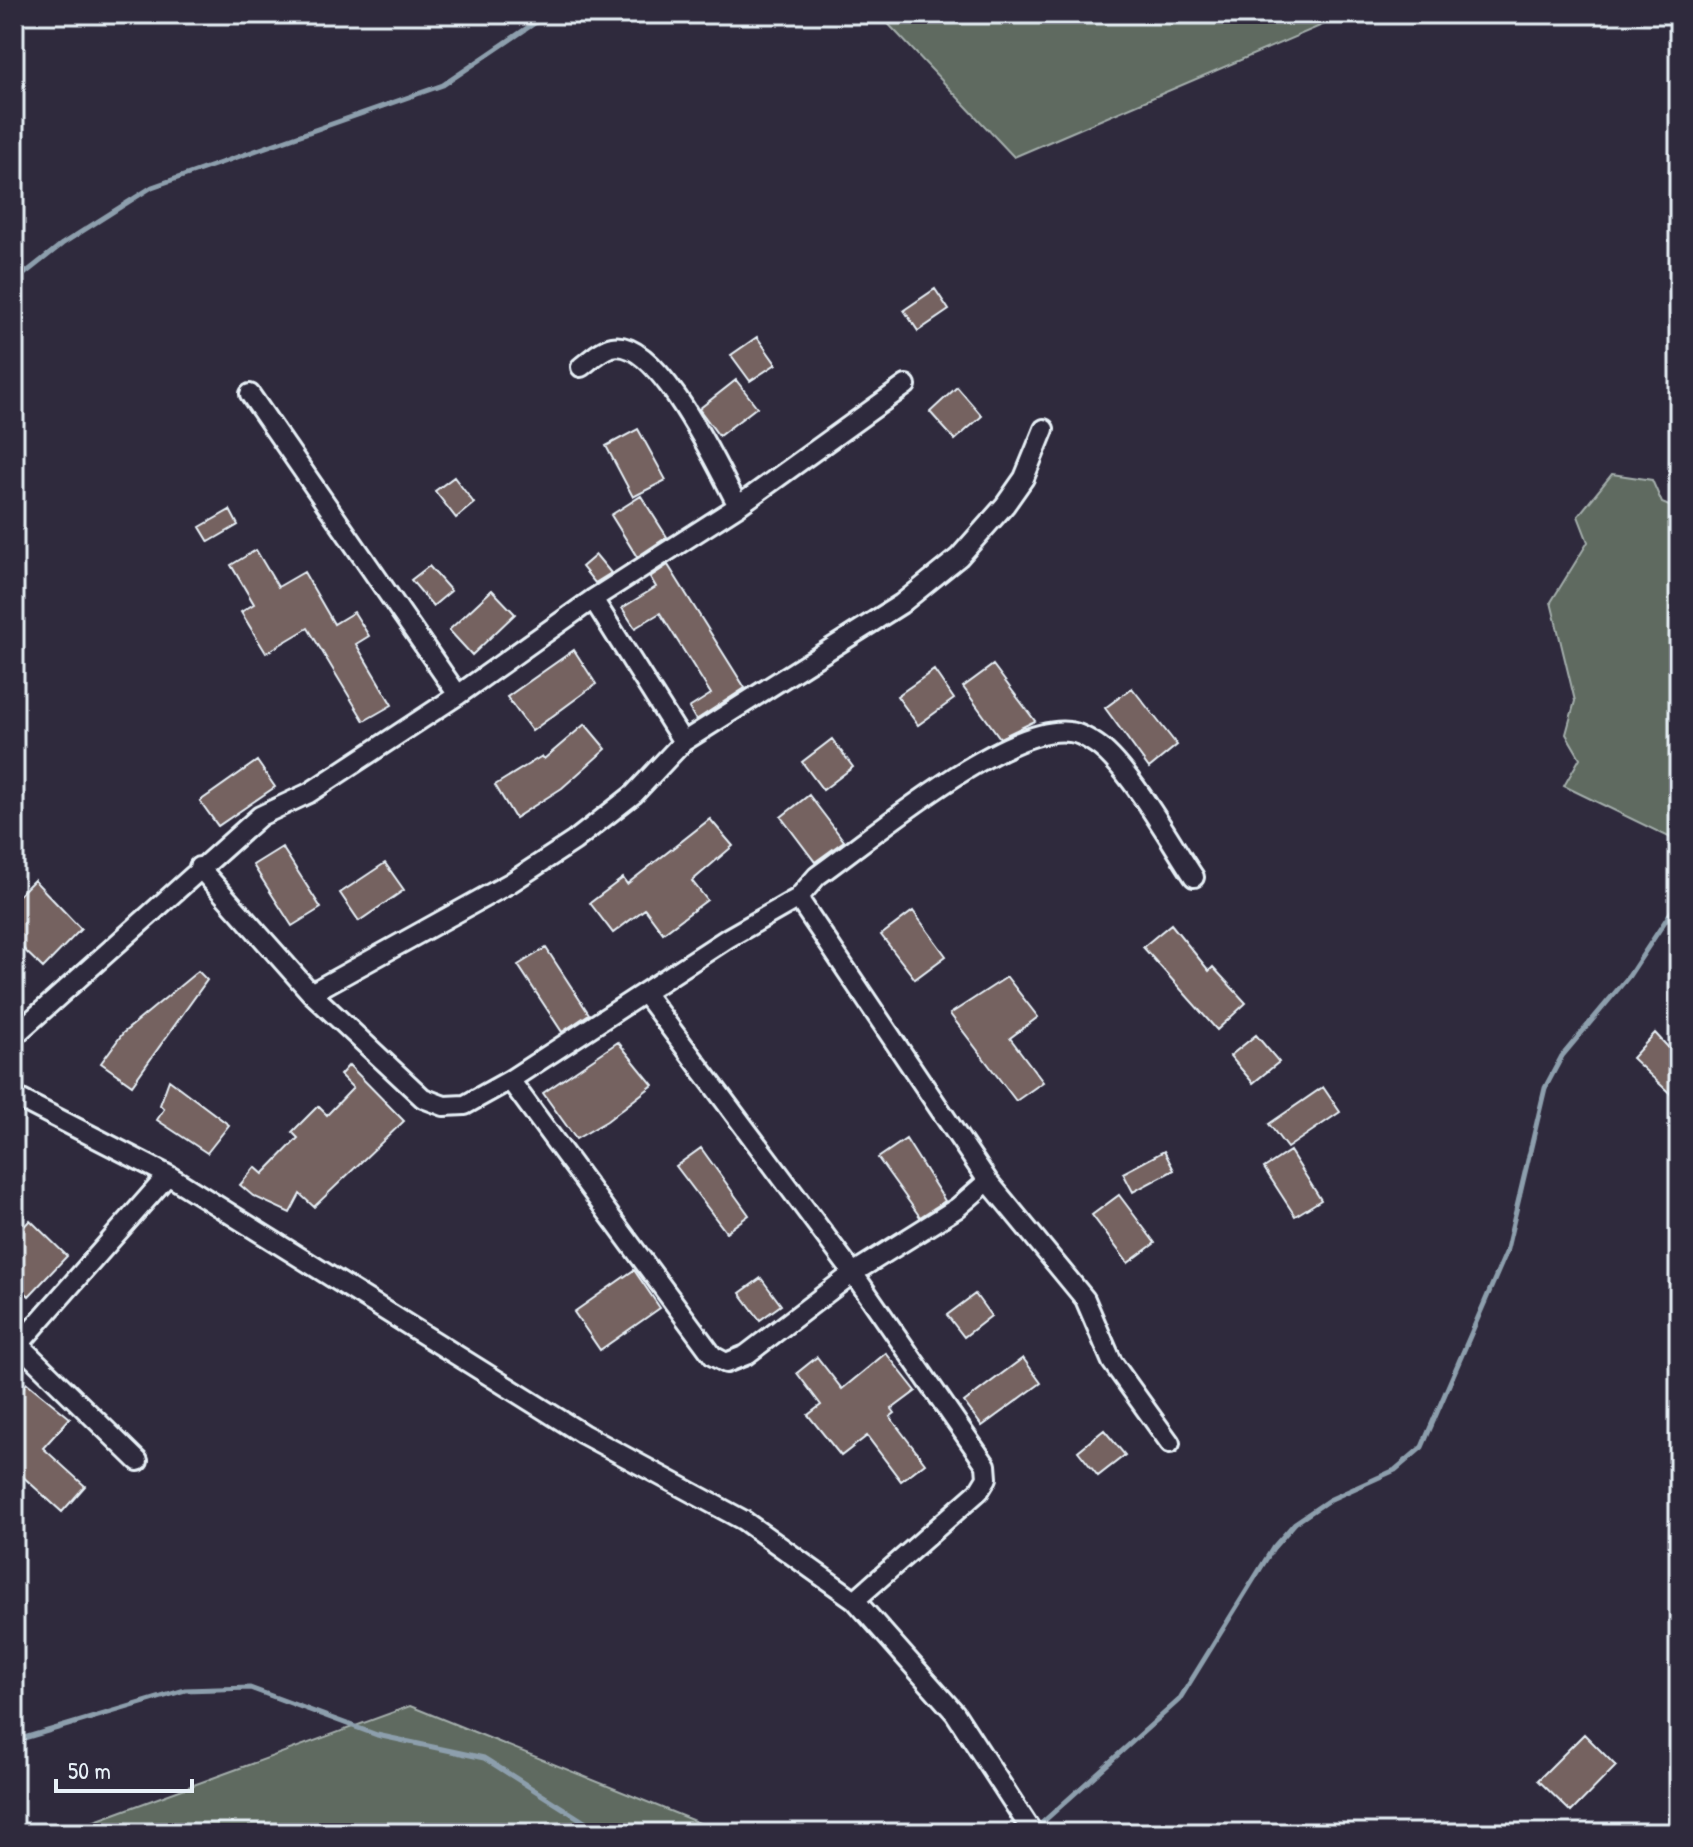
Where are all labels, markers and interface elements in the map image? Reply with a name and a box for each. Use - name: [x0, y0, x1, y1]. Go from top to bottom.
- scale bar: [56, 1743, 192, 1793]
- text: 50 m: [68, 1754, 111, 1786]

